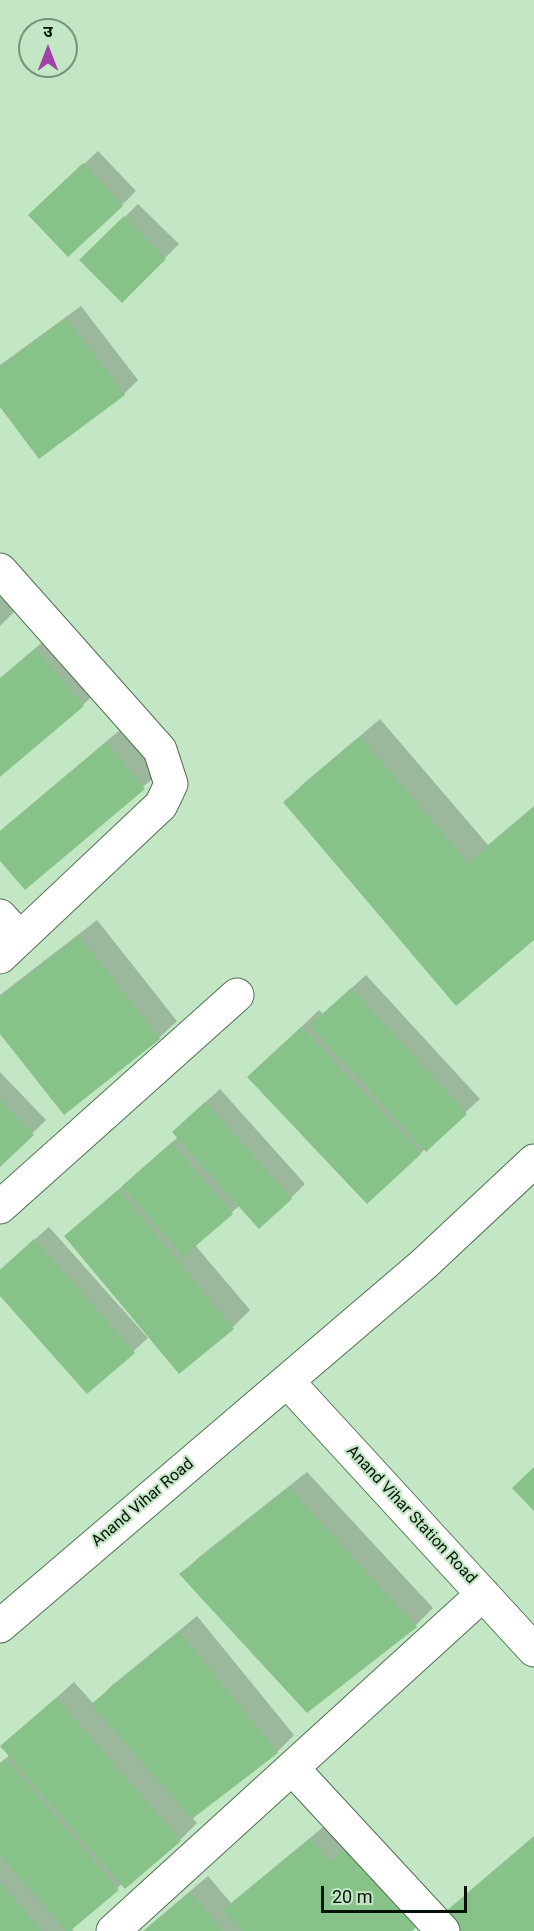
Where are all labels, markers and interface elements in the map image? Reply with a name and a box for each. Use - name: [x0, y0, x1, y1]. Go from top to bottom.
- north arrow: [18, 18, 78, 78]
- text: उ: [43, 22, 53, 41]
- street label: Anand Vihar Station Road: [342, 1442, 480, 1588]
- street label: Anand Vihar Road: [88, 1455, 198, 1551]
- scale bar: [324, 1874, 470, 1912]
- text: 20 m: [332, 1886, 372, 1907]

